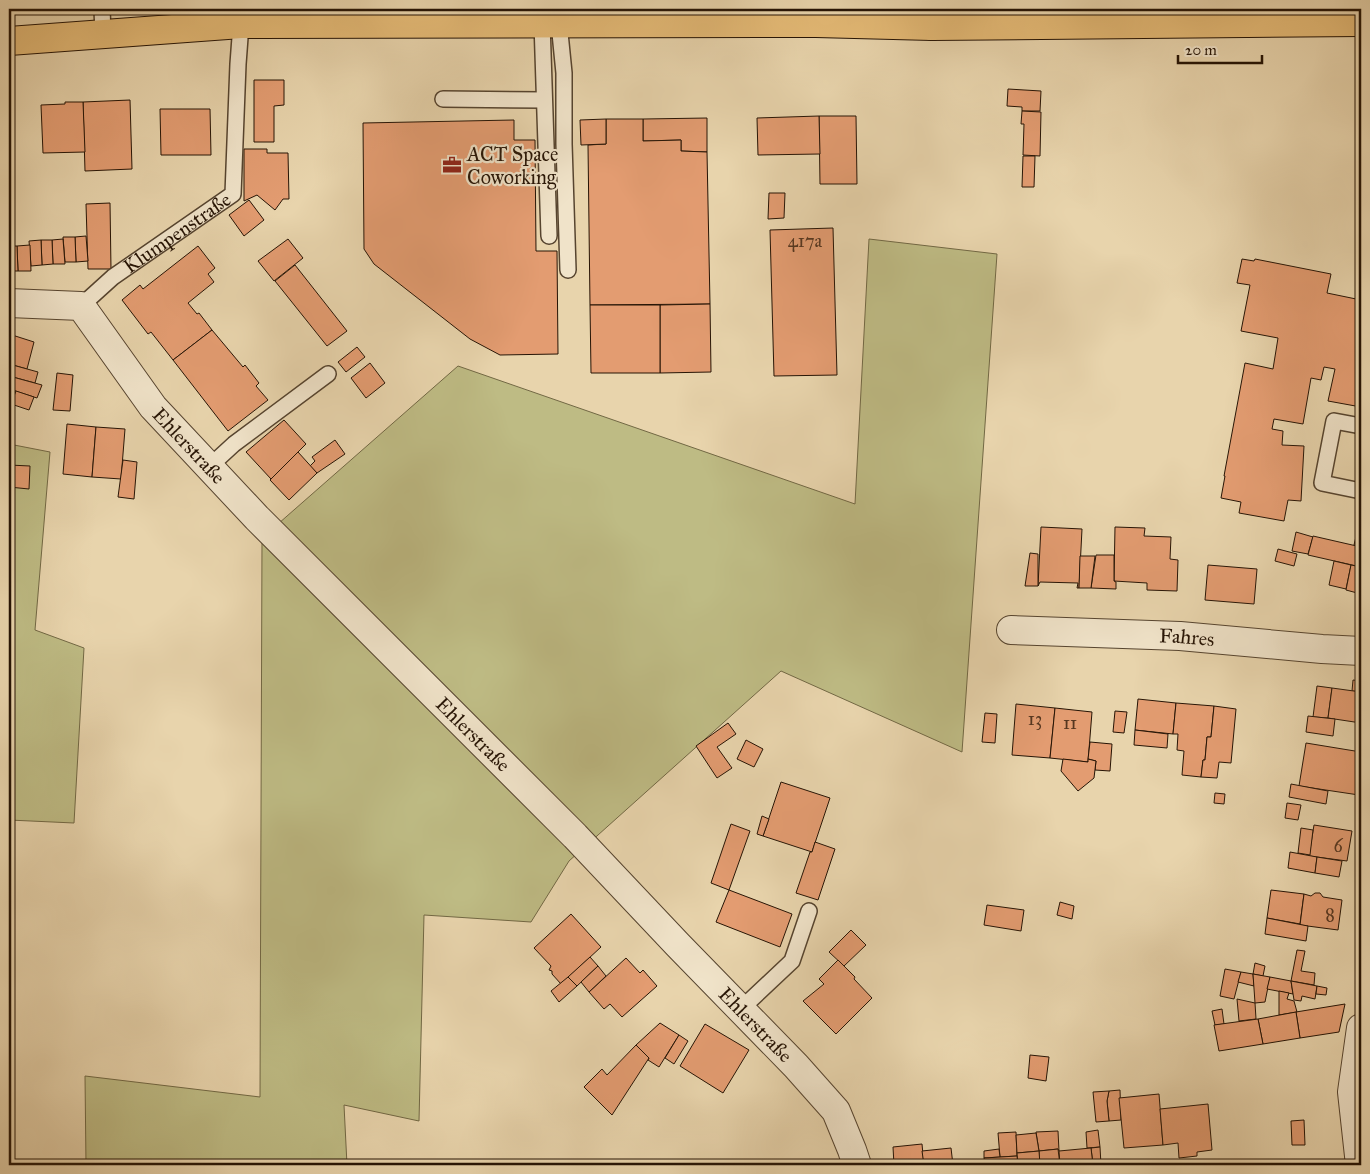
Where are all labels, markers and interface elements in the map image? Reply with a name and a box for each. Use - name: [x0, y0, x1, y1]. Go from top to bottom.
- scale bar: [1178, 32, 1261, 64]
- text: 20 m: [1185, 41, 1217, 59]
- place label: ACT Space Coworking: [466, 142, 558, 190]
- office icon: ACT Space Coworking: [441, 154, 463, 176]
- street label: Klumpenstraße: [119, 187, 235, 278]
- house number: 417a: [788, 230, 823, 252]
- street label: Ehlerstraße: [148, 402, 231, 489]
- street label: Fahres: [1159, 623, 1215, 651]
- street label: Ehlerstraße: [431, 692, 516, 777]
- house number: 13: [1028, 708, 1042, 730]
- house number: 11: [1063, 712, 1077, 734]
- house number: 6: [1333, 835, 1343, 857]
- house number: 8: [1325, 904, 1335, 926]
- street label: Ehlerstraße: [714, 982, 798, 1067]

